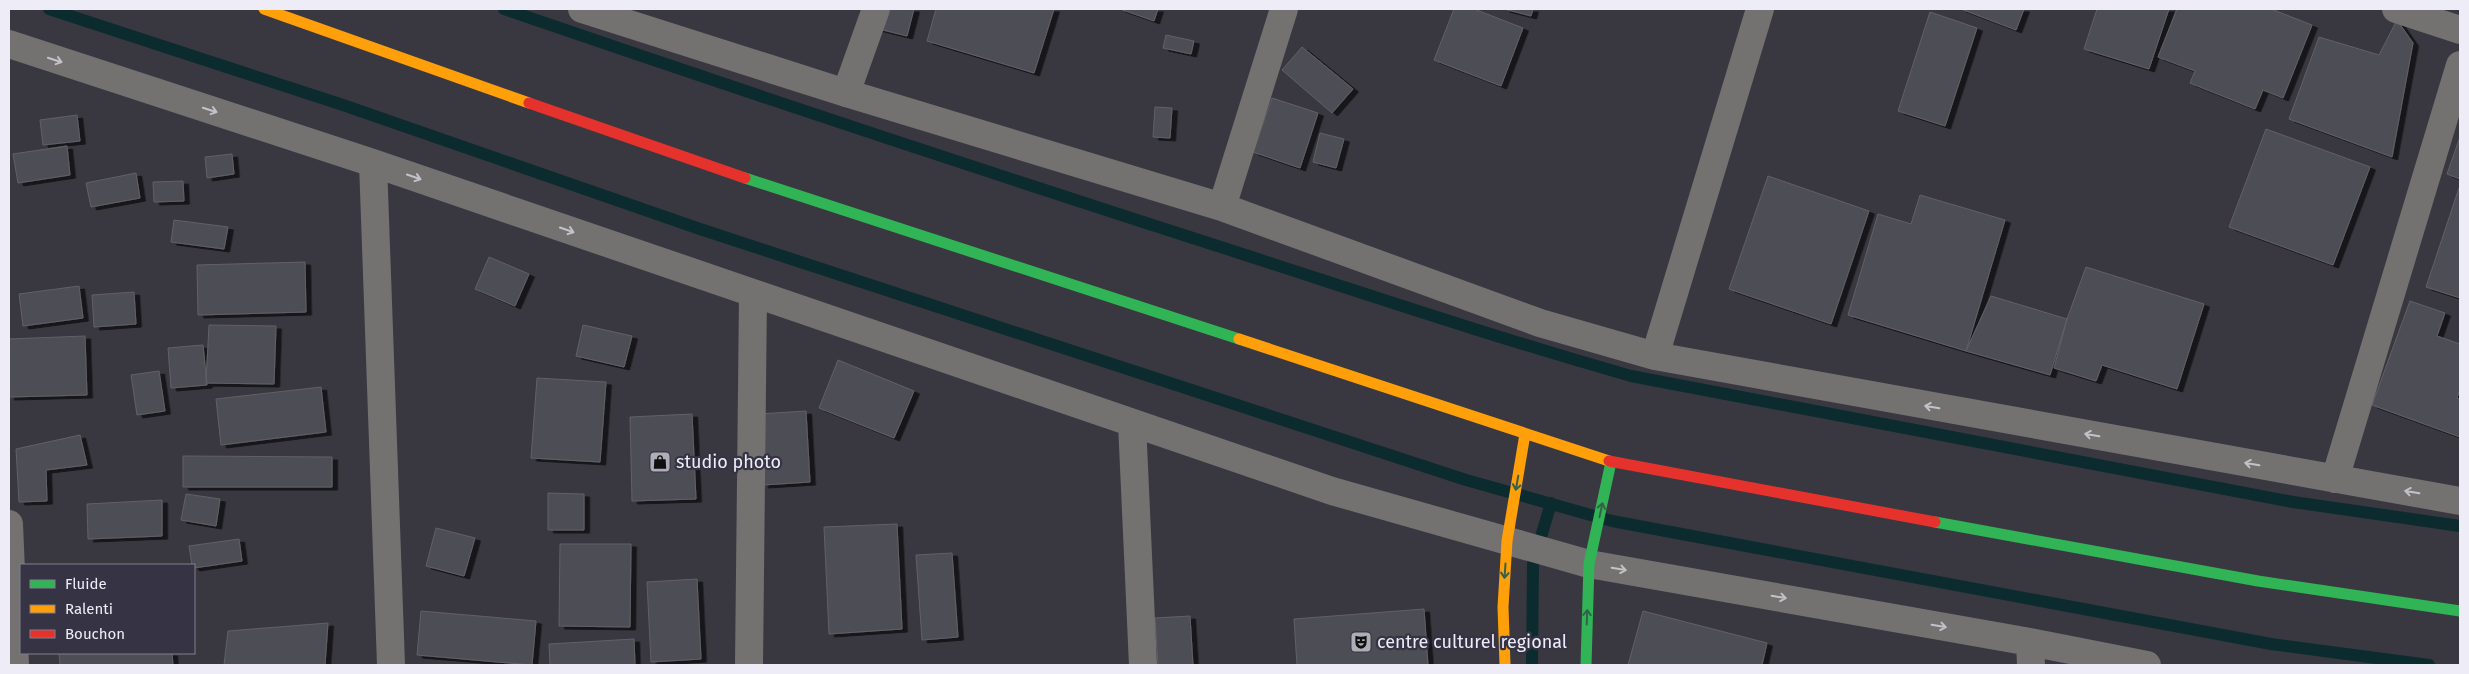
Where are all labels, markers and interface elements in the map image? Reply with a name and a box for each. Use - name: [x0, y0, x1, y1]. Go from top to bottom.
- one-way arrow: [47, 55, 63, 65]
- one-way arrow: [201, 106, 217, 115]
- one-way arrow: [406, 173, 421, 182]
- one-way arrow: [559, 226, 575, 235]
- one-way arrow: [1925, 401, 1941, 411]
- one-way arrow: [2085, 430, 2101, 440]
- shop icon: studio photo: [648, 450, 672, 474]
- place label: studio photo: [676, 451, 781, 473]
- one-way arrow: [2245, 458, 2261, 468]
- one-way arrow: [1512, 475, 1522, 491]
- one-way arrow: [2405, 487, 2421, 497]
- one-way arrow: [1597, 502, 1606, 518]
- one-way arrow: [1501, 563, 1510, 579]
- legend: [20, 564, 195, 654]
- one-way arrow: [1610, 565, 1626, 575]
- text: Fluide: [65, 575, 107, 593]
- one-way arrow: [1770, 593, 1786, 603]
- text: Ralenti: [65, 600, 113, 618]
- one-way arrow: [1582, 609, 1591, 625]
- one-way arrow: [1930, 621, 1946, 631]
- text: Bouchon: [65, 625, 125, 643]
- theatre icon: centre culturel regional: [1349, 630, 1373, 654]
- place label: centre culturel regional: [1377, 631, 1567, 653]

